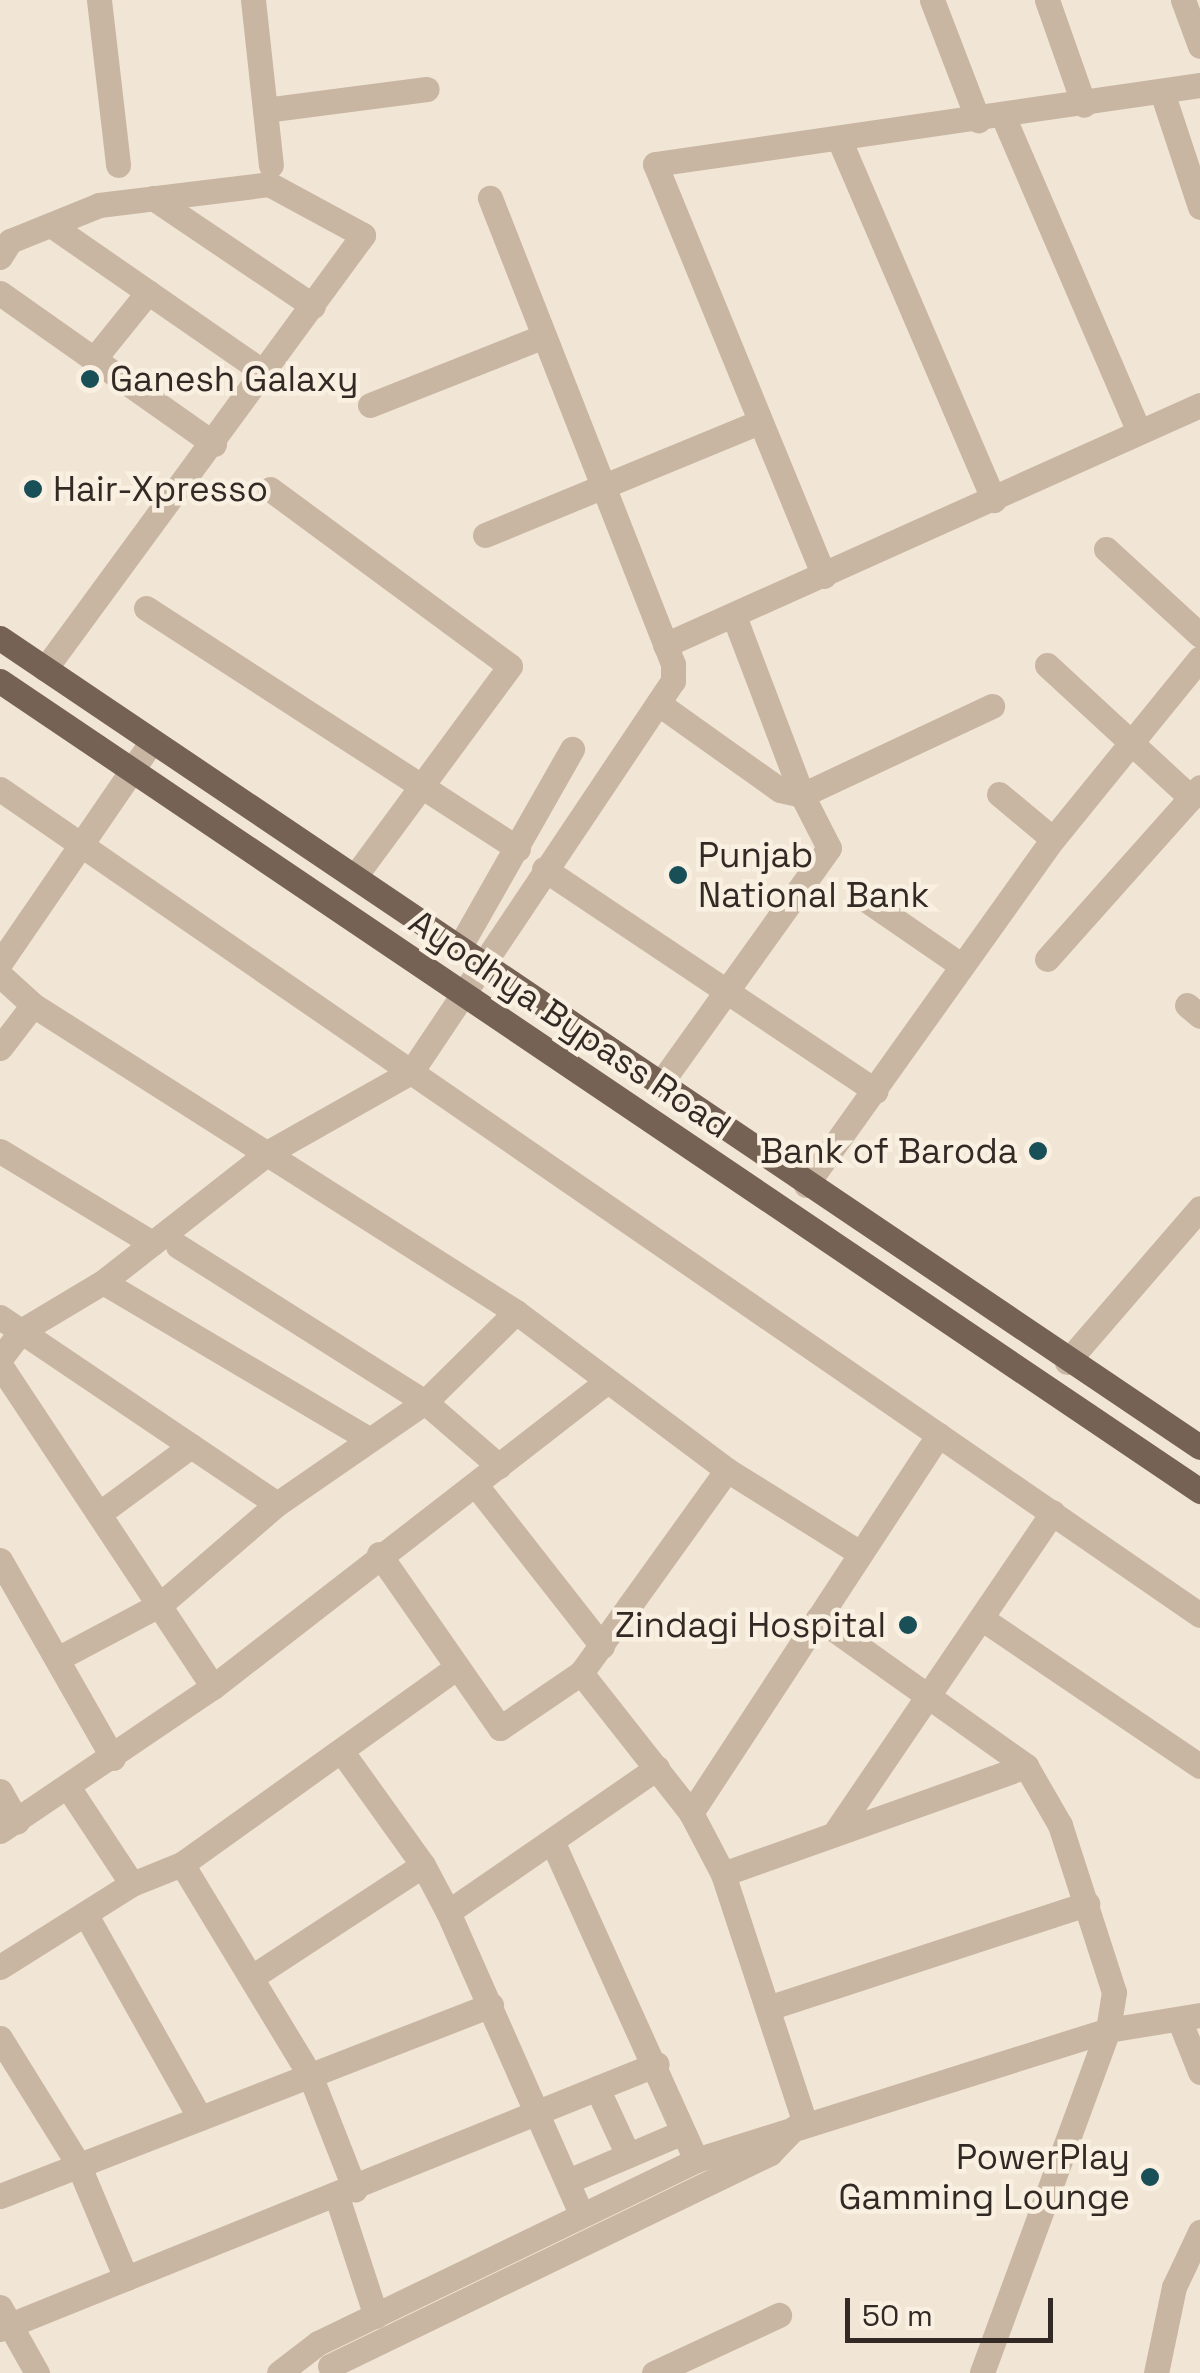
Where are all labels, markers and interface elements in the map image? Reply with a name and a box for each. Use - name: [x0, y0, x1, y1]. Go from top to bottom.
- place label: Ganesh Galaxy: [110, 358, 358, 400]
- marker: Ganesh Galaxy: [79, 368, 101, 390]
- place label: Hair-Xpresso: [53, 468, 268, 510]
- marker: Hair-Xpresso: [22, 478, 44, 500]
- place label: Punjab National Bank: [698, 834, 929, 916]
- marker: Punjab National Bank: [667, 864, 689, 886]
- street label: Ayodhya Bypass Road: [401, 901, 739, 1147]
- place label: Bank of Baroda: [760, 1130, 1018, 1172]
- marker: Bank of Baroda: [1027, 1140, 1049, 1162]
- place label: Zindagi Hospital: [615, 1604, 886, 1646]
- marker: Zindagi Hospital: [895, 1612, 921, 1638]
- place label: PowerPlay Gamming Lounge: [838, 2136, 1130, 2218]
- marker: PowerPlay Gamming Lounge: [1139, 2166, 1161, 2188]
- scale bar: [850, 2278, 1058, 2340]
- text: 50 m: [862, 2296, 933, 2335]

